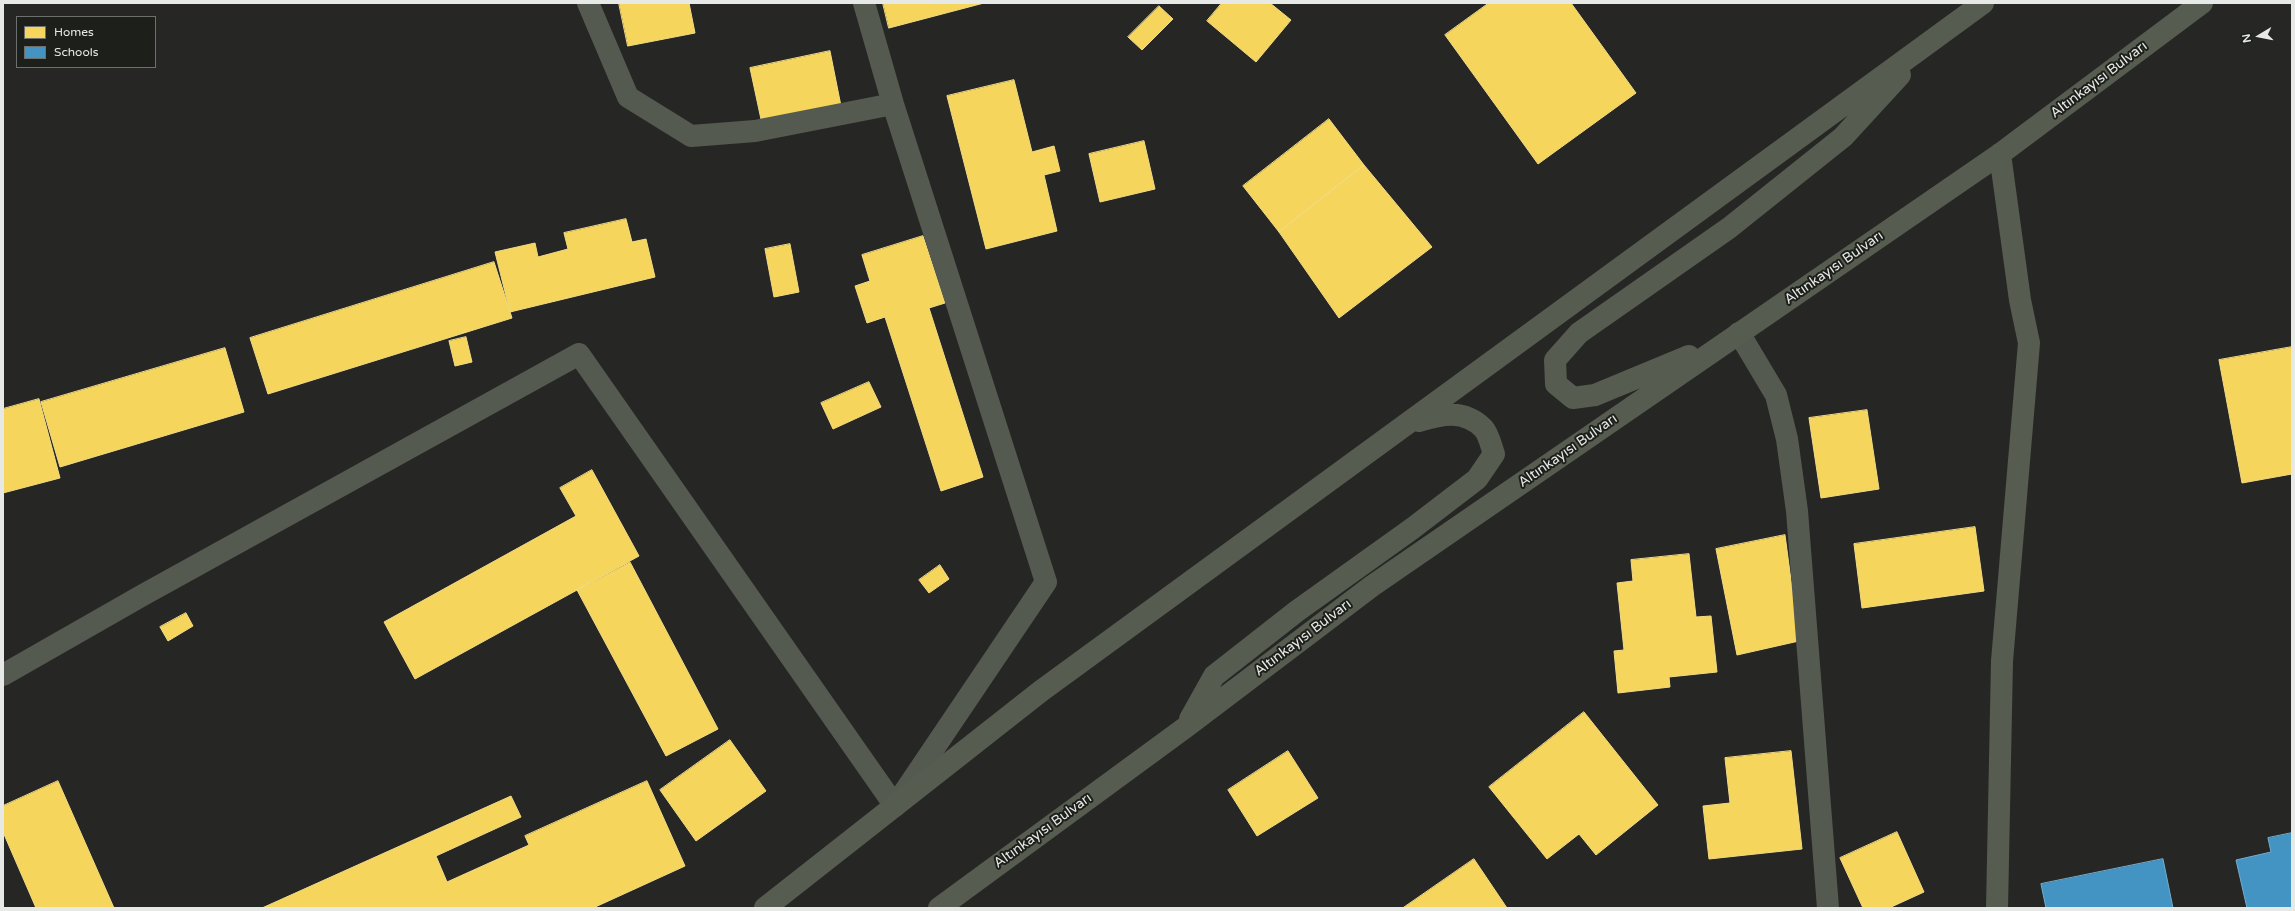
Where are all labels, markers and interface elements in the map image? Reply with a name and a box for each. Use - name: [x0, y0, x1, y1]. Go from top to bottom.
- legend: [16, 16, 156, 68]
- north arrow: [2239, 16, 2279, 56]
- text: Homes: [54, 25, 94, 39]
- text: N: [2240, 33, 2254, 44]
- street label: Altınkayısı Bulvarı: [2047, 38, 2151, 122]
- text: Schools: [54, 45, 98, 59]
- street label: Altınkayısı Bulvarı: [1781, 228, 1887, 308]
- street label: Altınkayısı Bulvarı: [1515, 411, 1621, 491]
- street label: Altınkayısı Bulvarı: [1251, 596, 1355, 680]
- street label: Altınkayısı Bulvarı: [991, 790, 1095, 872]

